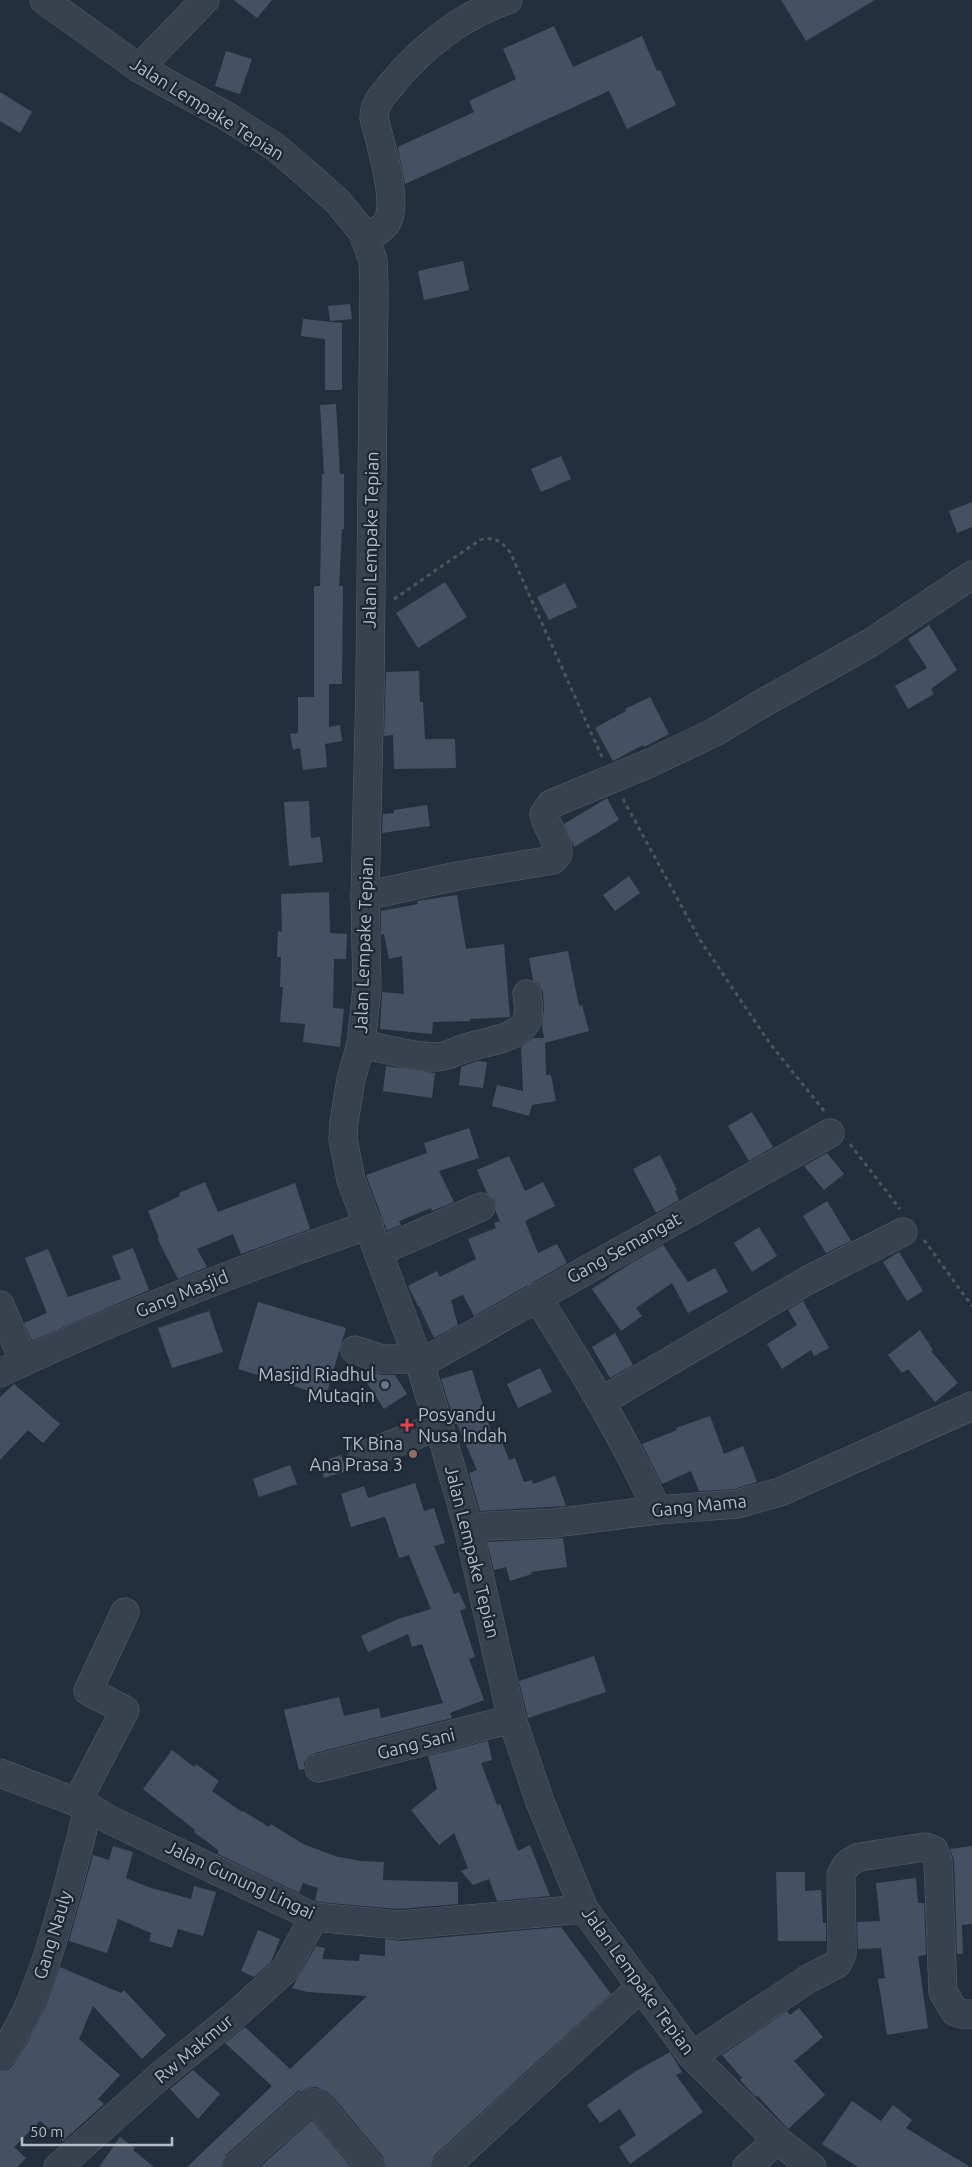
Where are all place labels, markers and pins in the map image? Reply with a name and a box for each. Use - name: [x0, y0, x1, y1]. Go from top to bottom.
- place label: Masjid Riadhul Mutaqin: [258, 1364, 375, 1405]
- marker: Masjid Riadhul Mutaqin: [379, 1379, 391, 1391]
- place label: Posyandu Nusa Indah: [418, 1404, 507, 1445]
- marker: Posyandu Nusa Indah: [400, 1418, 414, 1432]
- place label: TK Bina Ana Prasa 3: [309, 1433, 403, 1474]
- marker: TK Bina Ana Prasa 3: [407, 1448, 419, 1460]

